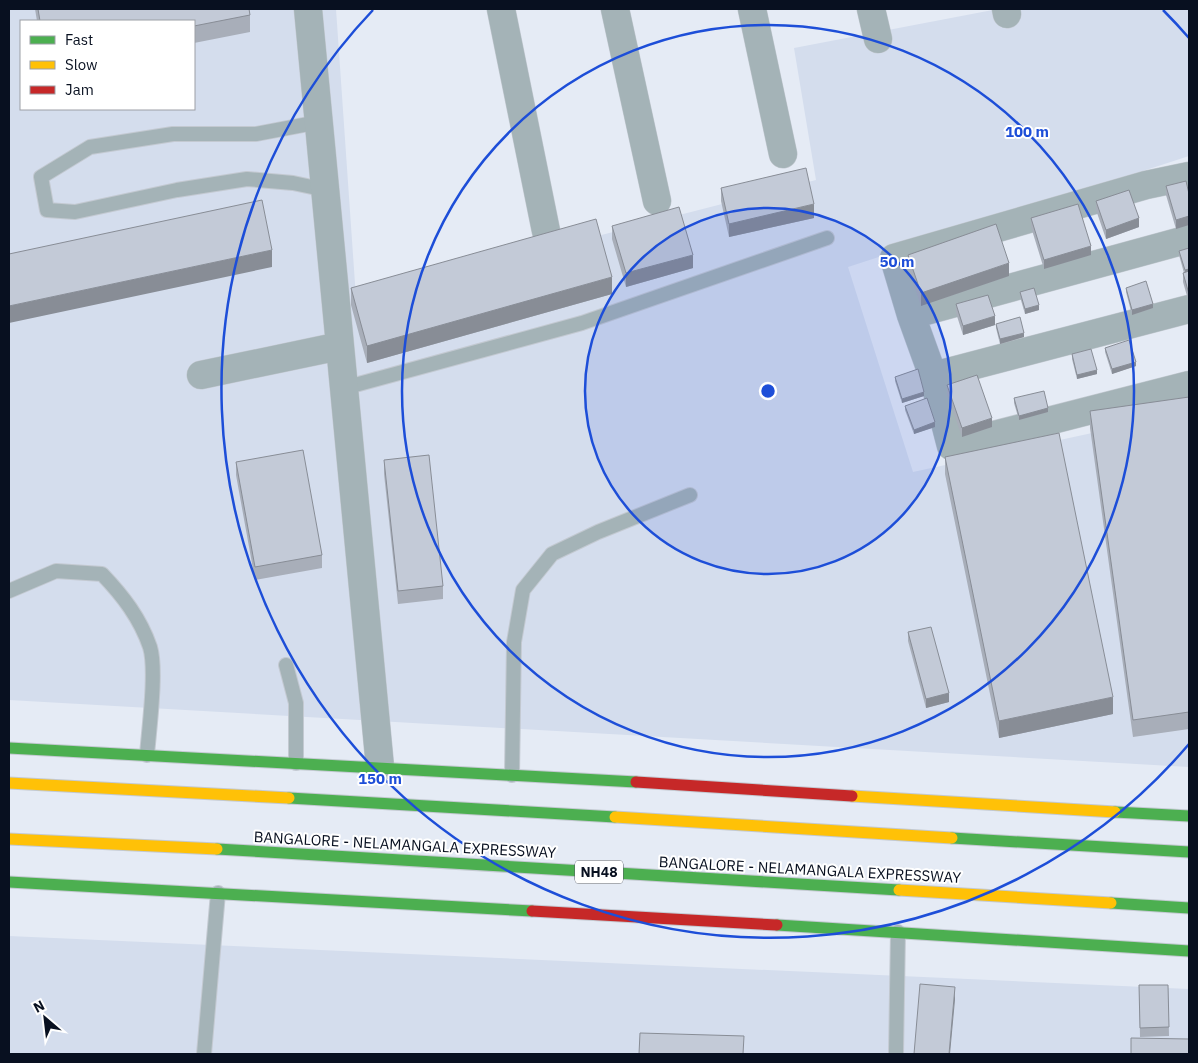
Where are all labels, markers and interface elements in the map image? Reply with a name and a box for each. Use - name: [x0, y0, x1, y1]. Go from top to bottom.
- legend: [20, 20, 195, 110]
- text: Fast: [65, 30, 93, 49]
- text: Slow: [65, 55, 98, 74]
- text: Jam: [65, 80, 94, 99]
- text: 100 m: [1005, 122, 1049, 141]
- text: 50 m: [880, 252, 914, 271]
- centre of rings: [759, 382, 777, 400]
- text: 150 m: [358, 769, 402, 788]
- street label: BANGALORE - NELAMANGALA EXPRESSWAY: [253, 827, 557, 862]
- street label: BANGALORE - NELAMANGALA EXPRESSWAY: [658, 852, 962, 887]
- road number: NH48: [575, 860, 623, 884]
- north arrow: [20, 993, 70, 1043]
- text: N: [30, 996, 48, 1017]

